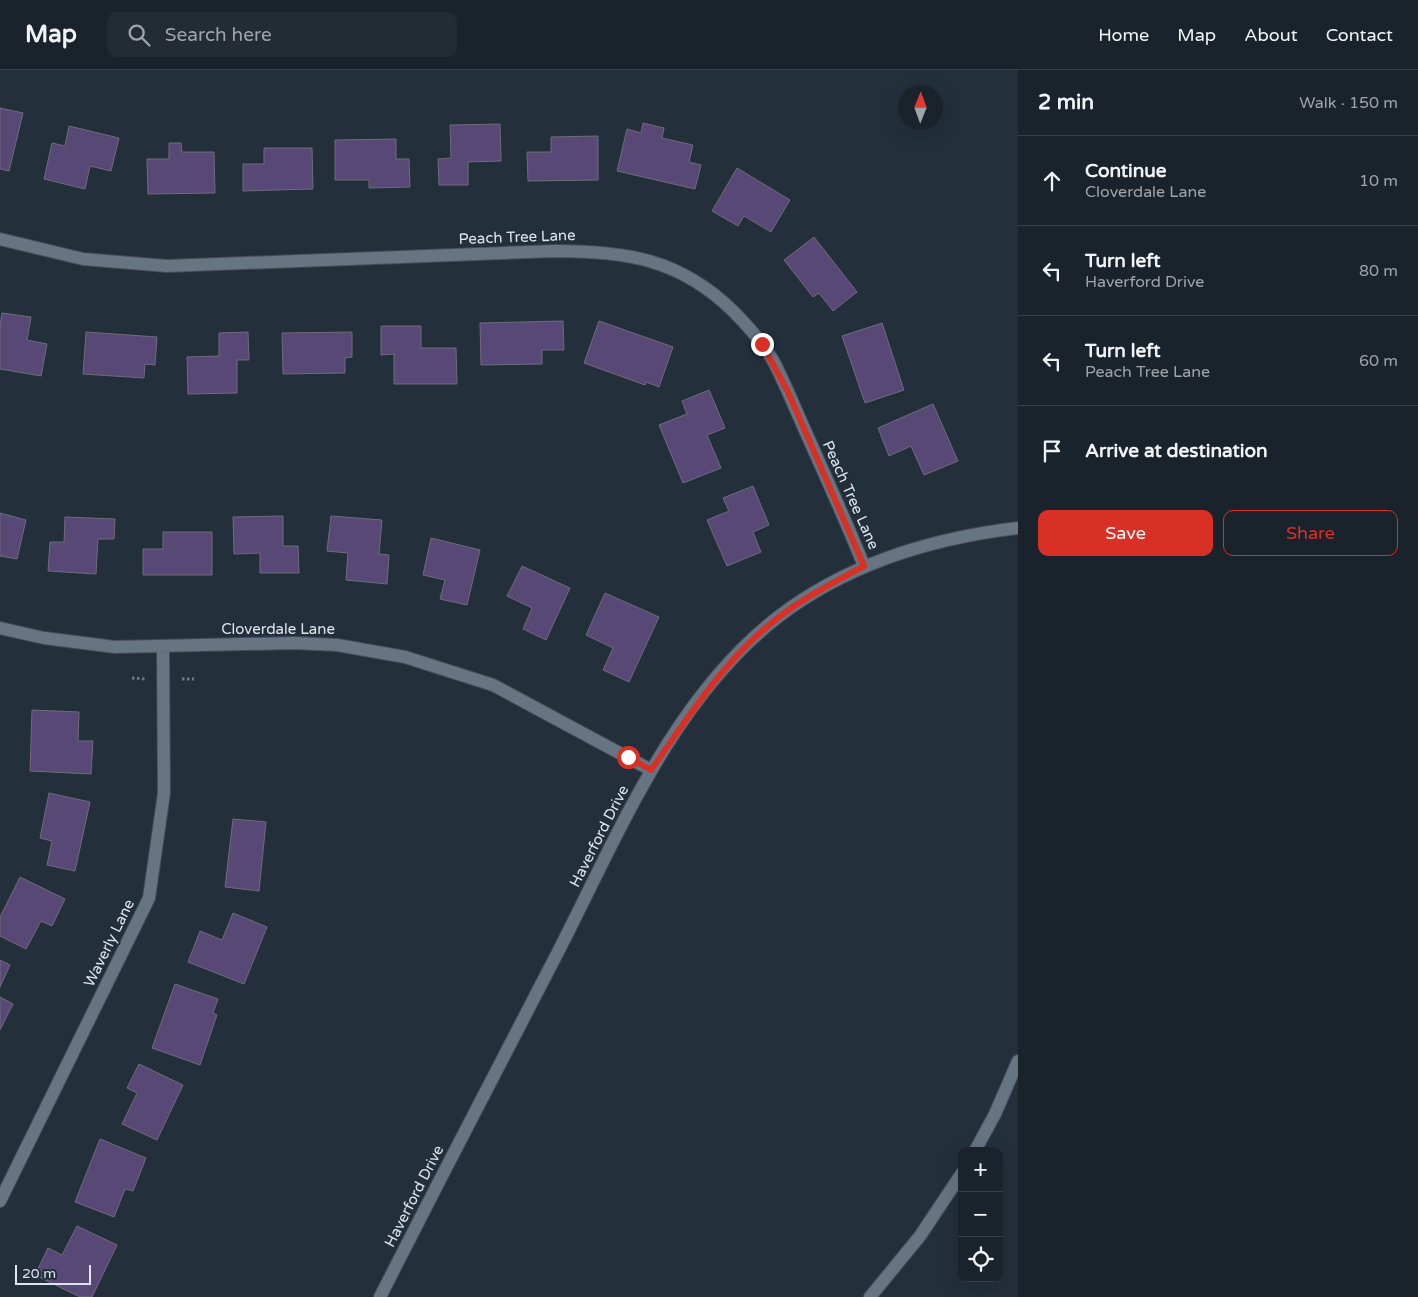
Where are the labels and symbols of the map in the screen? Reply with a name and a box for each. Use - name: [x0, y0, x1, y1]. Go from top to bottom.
- north arrow: [898, 85, 943, 130]
- street label: Peach Tree Lane: [458, 226, 576, 248]
- route end: [751, 333, 774, 356]
- street label: Peach Tree Lane: [819, 438, 883, 552]
- street label: Cloverdale Lane: [221, 620, 335, 638]
- route start: [617, 746, 640, 769]
- street label: Haverford Drive: [566, 782, 632, 890]
- street label: Waverly Lane: [80, 896, 138, 990]
- street label: Haverford Drive: [381, 1142, 447, 1250]
- scale bar: [15, 1262, 91, 1285]

